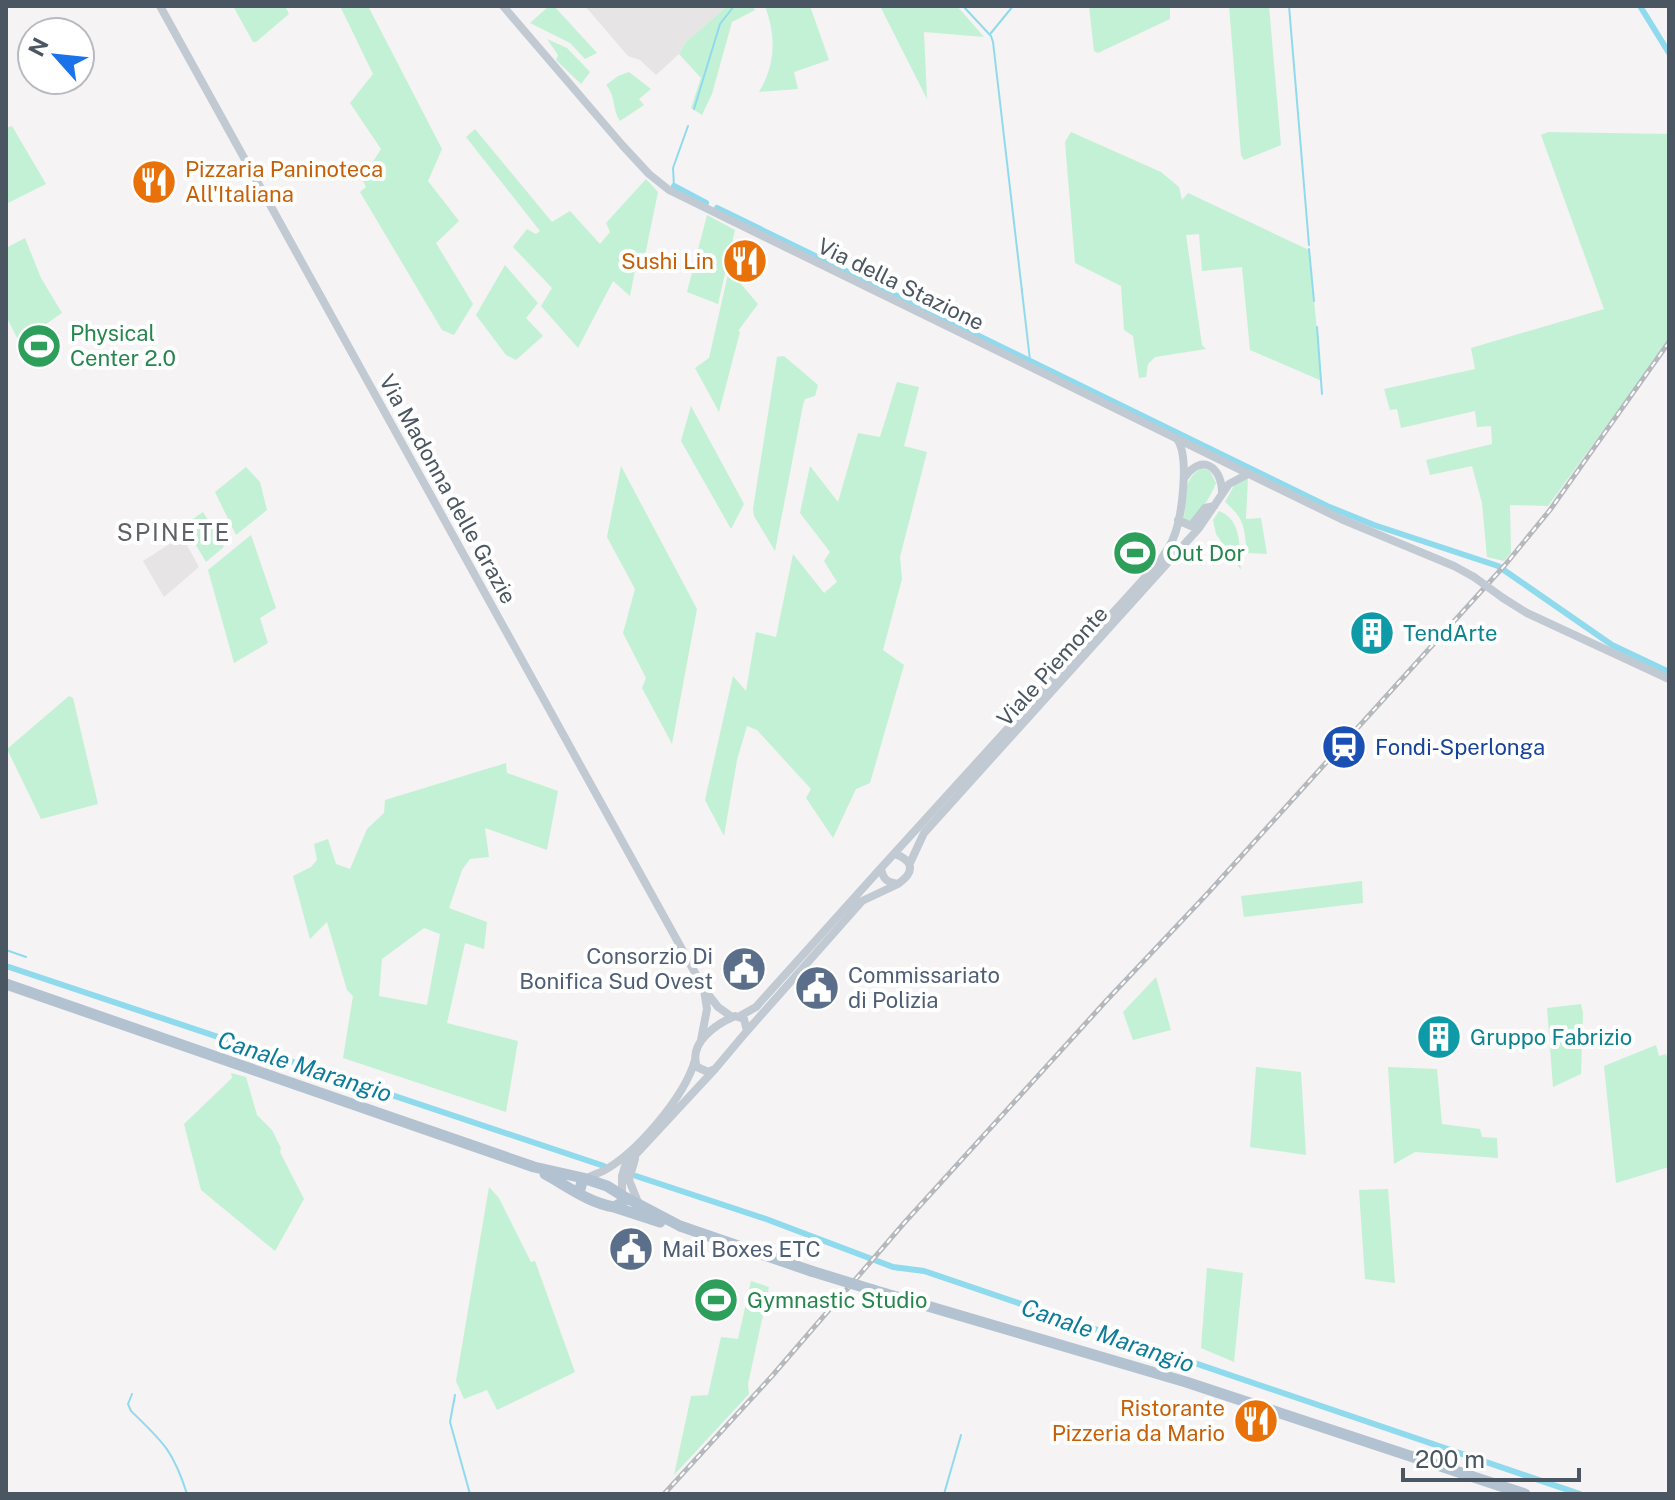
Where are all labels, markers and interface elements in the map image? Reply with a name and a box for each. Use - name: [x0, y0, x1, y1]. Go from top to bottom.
- north arrow: [16, 16, 96, 96]
- text: N: [23, 33, 54, 60]
- place label: Pizzaria Paninoteca All'Italiana: [185, 156, 383, 207]
- restaurant icon: Pizzaria Paninoteca All'Italiana: [130, 158, 178, 206]
- street label: Via della Stazione: [814, 232, 988, 336]
- restaurant icon: Sushi Lin: [721, 237, 769, 285]
- place label: Sushi Lin: [621, 248, 714, 274]
- place label: Physical Center 2.0: [70, 320, 176, 371]
- sports icon: Physical Center 2.0: [15, 322, 63, 370]
- street label: Via Madonna delle Grazie: [374, 370, 522, 608]
- district label: SPINETE: [117, 518, 231, 546]
- sports icon: Out Dor: [1111, 529, 1159, 577]
- place label: Out Dor: [1166, 540, 1245, 566]
- street label: Viale Piemonte: [991, 601, 1113, 731]
- building icon: TendArte: [1348, 609, 1396, 657]
- place label: TendArte: [1403, 620, 1497, 646]
- station icon: Fondi-Sperlonga: [1320, 723, 1368, 771]
- place label: Fondi-Sperlonga: [1375, 734, 1545, 760]
- place label: Consorzio Di Bonifica Sud Ovest: [519, 943, 713, 994]
- public building icon: Consorzio Di Bonifica Sud Ovest: [720, 945, 768, 993]
- place label: Commissariato di Polizia: [848, 962, 1000, 1013]
- public building icon: Commissariato di Polizia: [793, 964, 841, 1012]
- building icon: Gruppo Fabrizio: [1415, 1013, 1463, 1061]
- place label: Gruppo Fabrizio: [1470, 1024, 1632, 1050]
- water label: Canale Marangio: [215, 1025, 395, 1107]
- public building icon: Mail Boxes ETC: [607, 1225, 655, 1273]
- place label: Mail Boxes ETC: [662, 1236, 821, 1262]
- sports icon: Gymnastic Studio: [692, 1276, 740, 1324]
- place label: Gymnastic Studio: [747, 1287, 927, 1313]
- water label: Canale Marangio: [1018, 1292, 1198, 1378]
- place label: Ristorante Pizzeria da Mario: [1052, 1395, 1225, 1446]
- restaurant icon: Ristorante Pizzeria da Mario: [1232, 1397, 1280, 1445]
- scale bar: [1403, 1432, 1579, 1482]
- text: 200 m: [1415, 1445, 1485, 1473]

